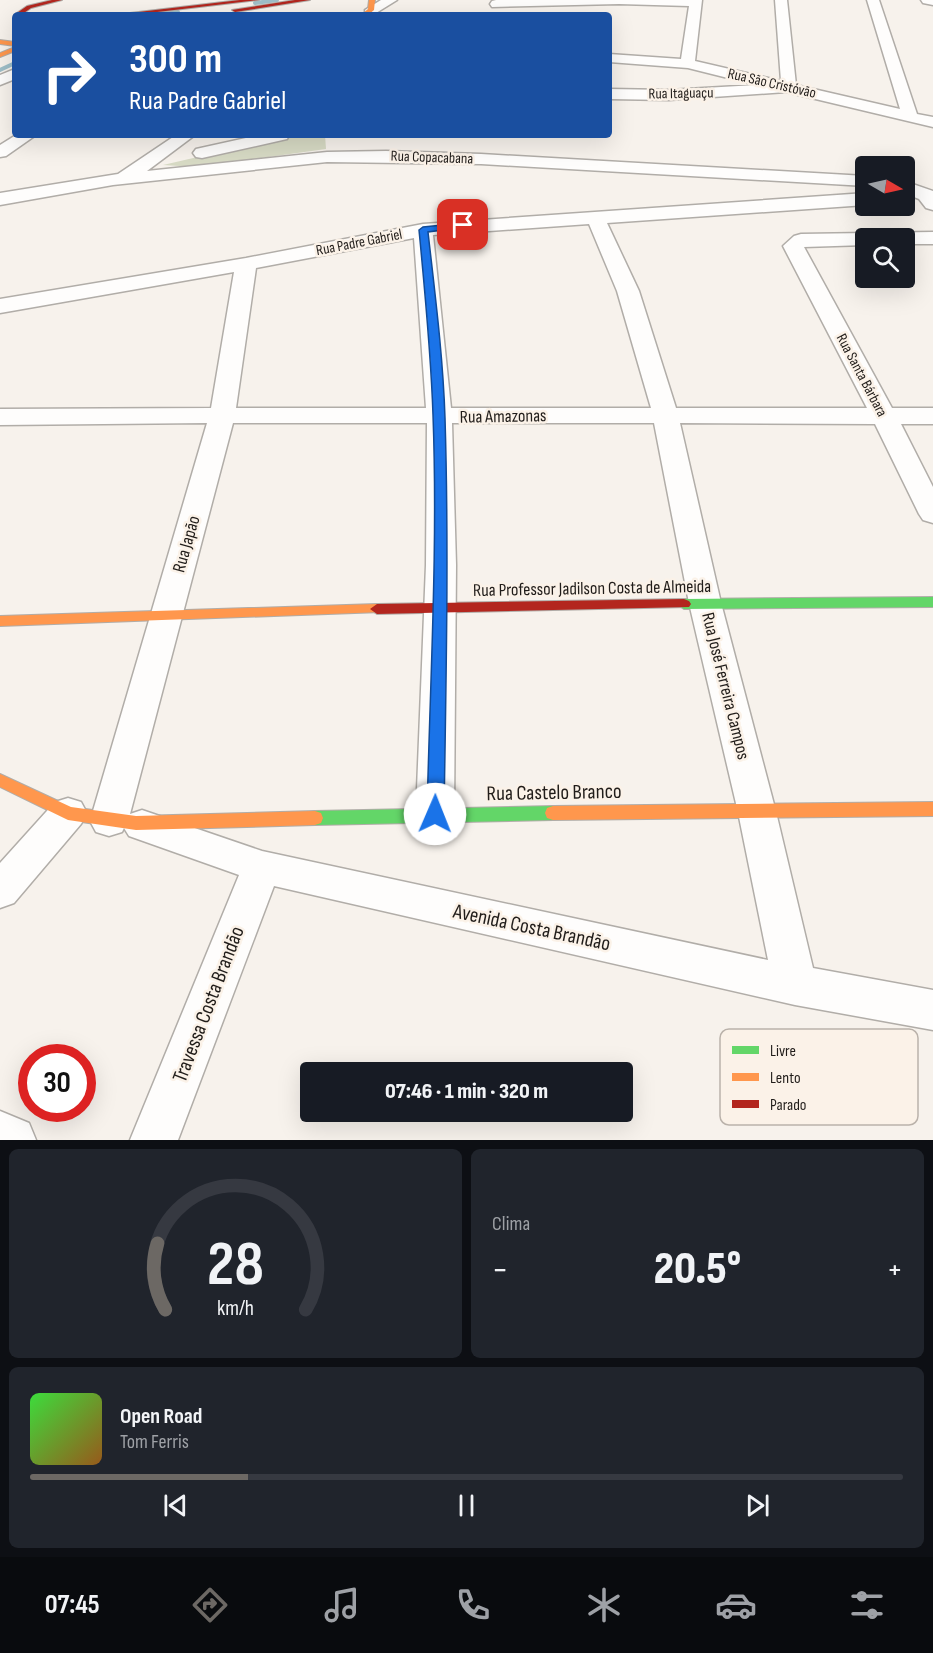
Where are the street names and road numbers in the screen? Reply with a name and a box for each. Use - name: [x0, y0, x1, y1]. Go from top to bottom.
- street label: Rua São Cristóvão: [726, 64, 818, 103]
- street label: Rua Itaguaçu: [648, 83, 714, 104]
- street label: Rua Copacabana: [390, 147, 474, 168]
- street label: Rua Padre Gabriel: [314, 225, 404, 260]
- street label: Rua Santa Bárbara: [832, 330, 891, 420]
- street label: Rua Amazonas: [459, 405, 547, 428]
- street label: Rua Japão: [168, 513, 205, 575]
- street label: Rua Professor Jadilson Costa de Almeida: [473, 576, 711, 601]
- street label: Rua José Ferreira Campos: [697, 610, 754, 762]
- street label: Rua Castelo Branco: [486, 779, 622, 806]
- street label: Avenida Costa Brandão: [450, 898, 613, 956]
- street label: Travessa Costa Brandão: [167, 923, 250, 1086]

